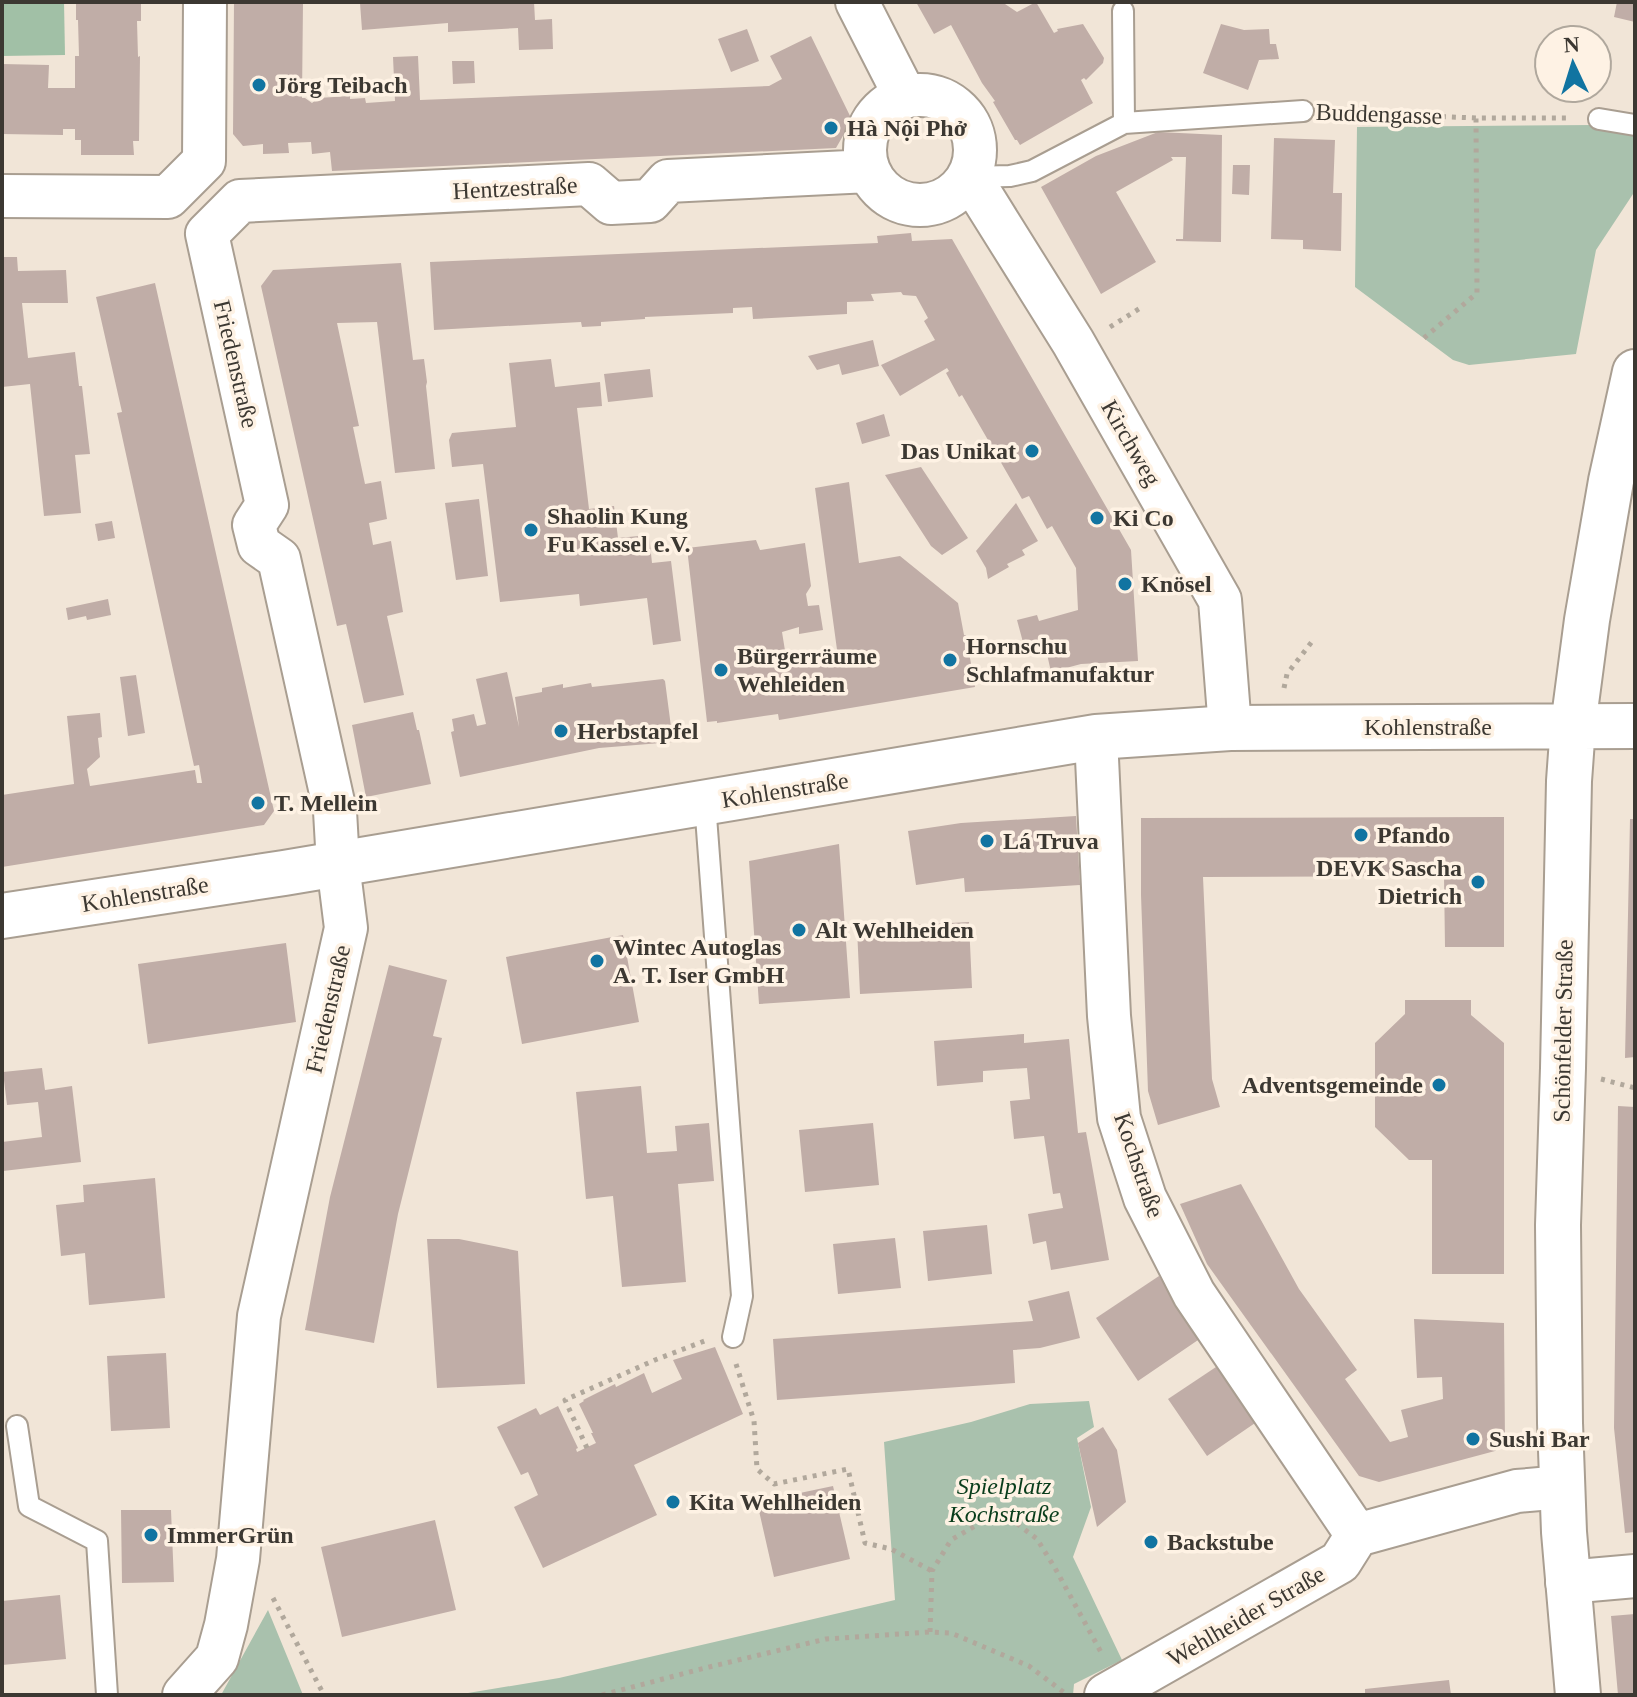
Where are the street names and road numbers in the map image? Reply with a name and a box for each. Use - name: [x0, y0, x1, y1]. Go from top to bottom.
- street label: Buddengasse: [1315, 99, 1443, 129]
- street label: Hentzestraße: [452, 172, 578, 204]
- street label: Friedenstraße: [209, 297, 263, 431]
- street label: Kirchweg: [1096, 396, 1166, 490]
- street label: Kohlenstraße: [1364, 714, 1492, 740]
- street label: Kohlenstraße: [720, 767, 850, 813]
- street label: Kohlenstraße: [80, 871, 210, 917]
- street label: Schönfelder Straße: [1548, 939, 1578, 1123]
- street label: Friedenstraße: [301, 942, 355, 1076]
- street label: Kochstraße: [1109, 1109, 1169, 1221]
- street label: Wehlheider Straße: [1163, 1560, 1329, 1672]

